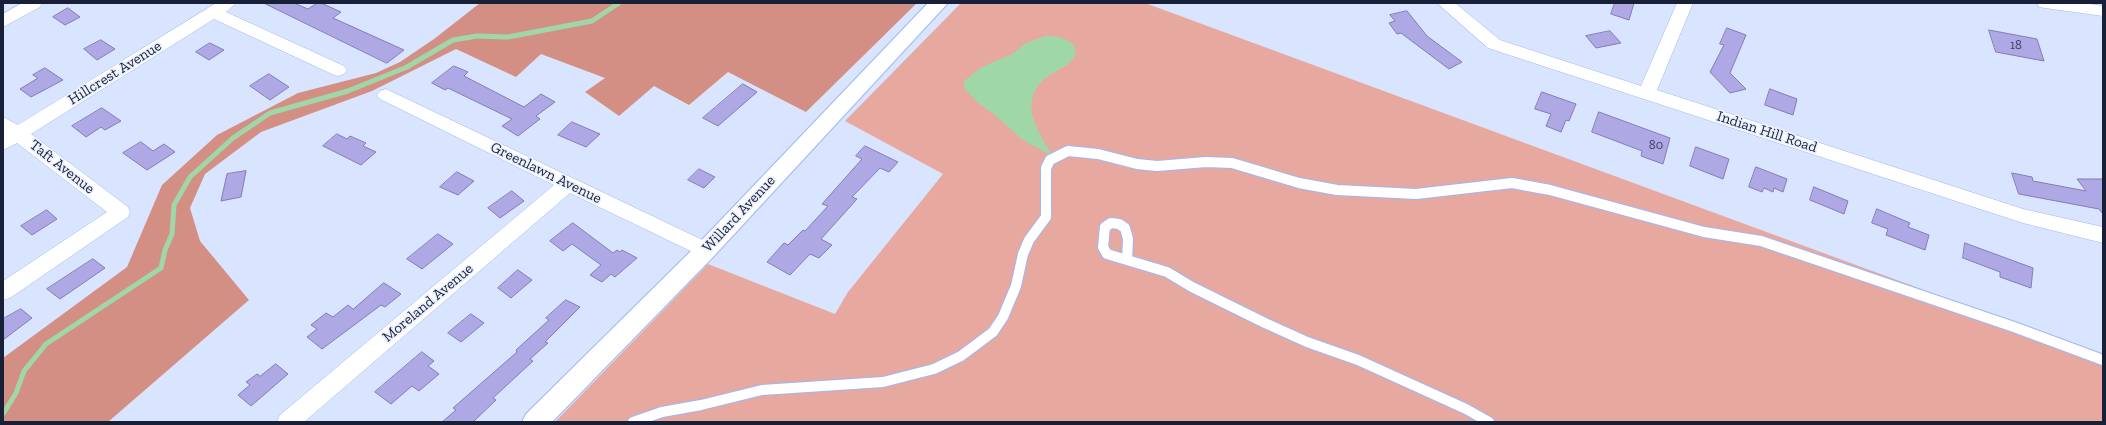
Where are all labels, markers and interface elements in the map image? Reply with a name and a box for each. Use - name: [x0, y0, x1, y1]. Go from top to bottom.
- street label: Hillcrest Avenue: [65, 37, 165, 109]
- house number: 18: [2010, 37, 2022, 53]
- street label: Indian Hill Road: [1715, 107, 1819, 157]
- street label: Taft Avenue: [26, 136, 98, 198]
- house number: 80: [1649, 137, 1663, 153]
- street label: Greenlawn Avenue: [488, 138, 604, 208]
- street label: Willard Avenue: [699, 172, 779, 256]
- street label: Moreland Avenue: [379, 260, 477, 346]

